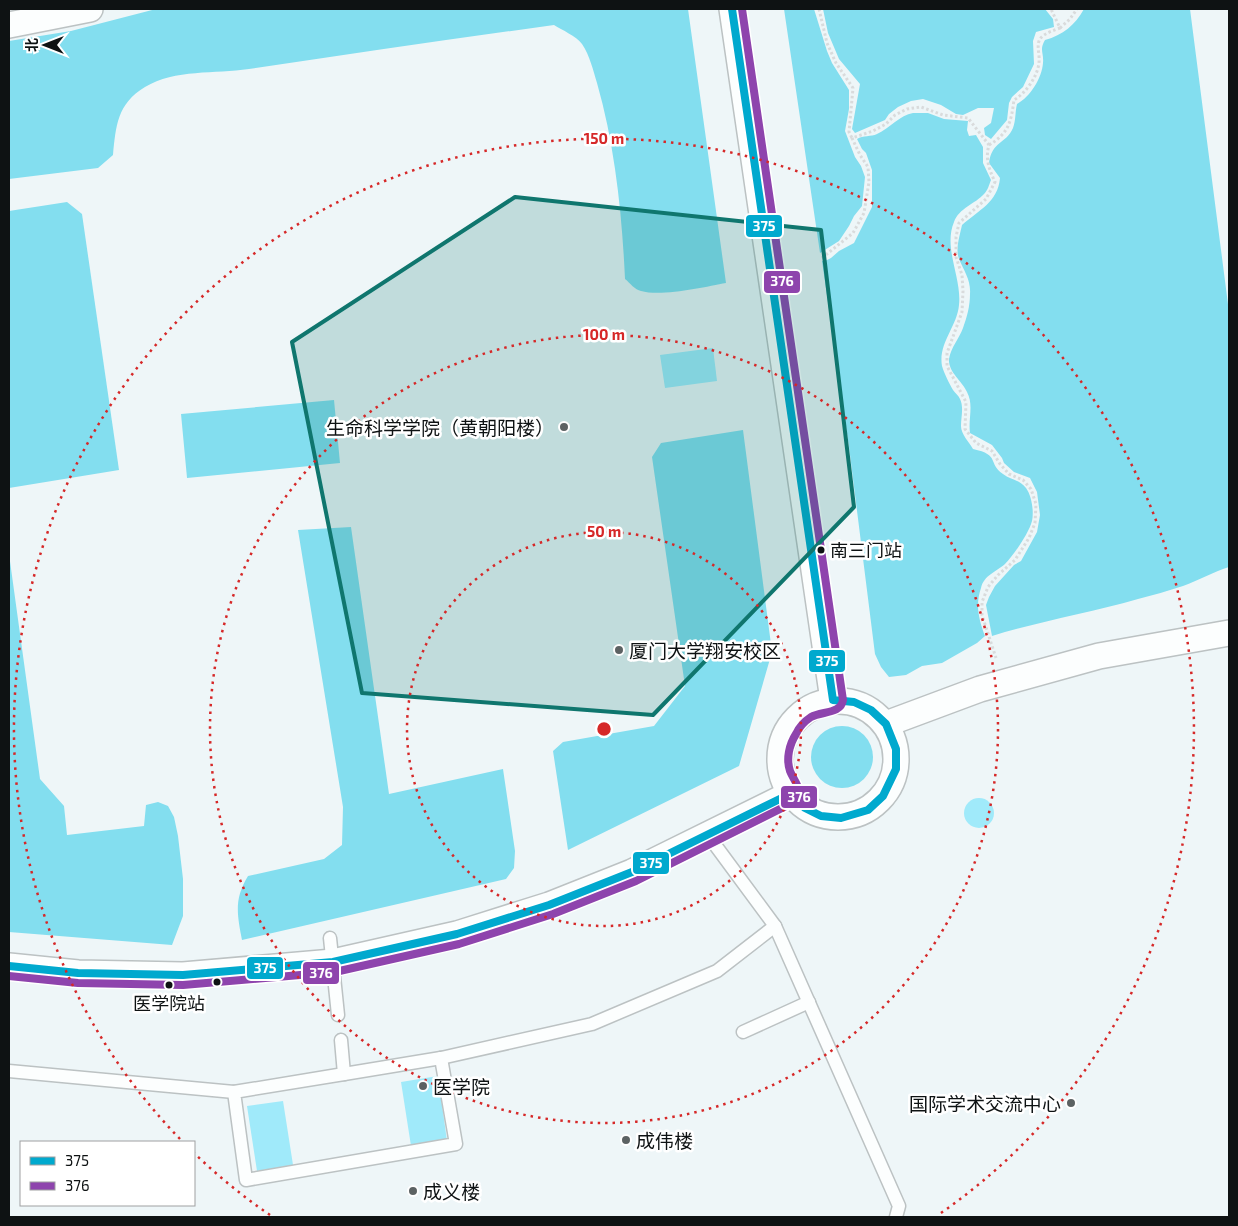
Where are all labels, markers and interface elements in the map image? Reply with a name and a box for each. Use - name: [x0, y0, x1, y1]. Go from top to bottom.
- north arrow: [20, 20, 70, 70]
- text: 北: [23, 38, 40, 52]
- text: 150 m: [584, 129, 624, 147]
- line badge: 375: [745, 214, 783, 238]
- text: 375: [752, 217, 776, 234]
- line badge: 376: [763, 270, 801, 294]
- text: 376: [770, 272, 794, 289]
- text: 100 m: [583, 325, 625, 343]
- place label: 生命科学学院（黄朝阳楼）: [326, 416, 554, 439]
- marker: 生命科学学院（黄朝阳楼）: [558, 421, 570, 433]
- text: 50 m: [587, 522, 621, 540]
- place label: 南三门站: [830, 539, 902, 561]
- marker: 南三门站: [816, 545, 826, 555]
- place label: 厦门大学翔安校区: [629, 639, 781, 662]
- marker: 厦门大学翔安校区: [613, 644, 625, 656]
- line badge: 375: [808, 649, 846, 673]
- text: 375: [815, 652, 839, 669]
- centre of rings: [595, 720, 613, 738]
- line badge: 376: [780, 785, 818, 809]
- text: 376: [787, 788, 811, 805]
- line badge: 375: [632, 851, 670, 875]
- text: 375: [639, 854, 663, 871]
- line badge: 375: [246, 956, 284, 980]
- text: 375: [253, 959, 277, 976]
- line badge: 376: [302, 961, 340, 985]
- text: 376: [309, 964, 333, 981]
- unlabelled marker: [212, 977, 222, 987]
- marker: 医学院站: [164, 980, 174, 990]
- place label: 医学院站: [133, 992, 205, 1014]
- place label: 医学院: [433, 1075, 490, 1098]
- marker: 医学院: [417, 1080, 429, 1092]
- place label: 国际学术交流中心: [909, 1092, 1061, 1115]
- marker: 国际学术交流中心: [1065, 1097, 1077, 1109]
- place label: 成伟楼: [636, 1129, 693, 1152]
- marker: 成伟楼: [620, 1134, 632, 1146]
- legend: [20, 1141, 195, 1206]
- text: 375: [65, 1151, 89, 1169]
- text: 376: [65, 1176, 90, 1194]
- place label: 成义楼: [423, 1180, 480, 1203]
- marker: 成义楼: [407, 1185, 419, 1197]

